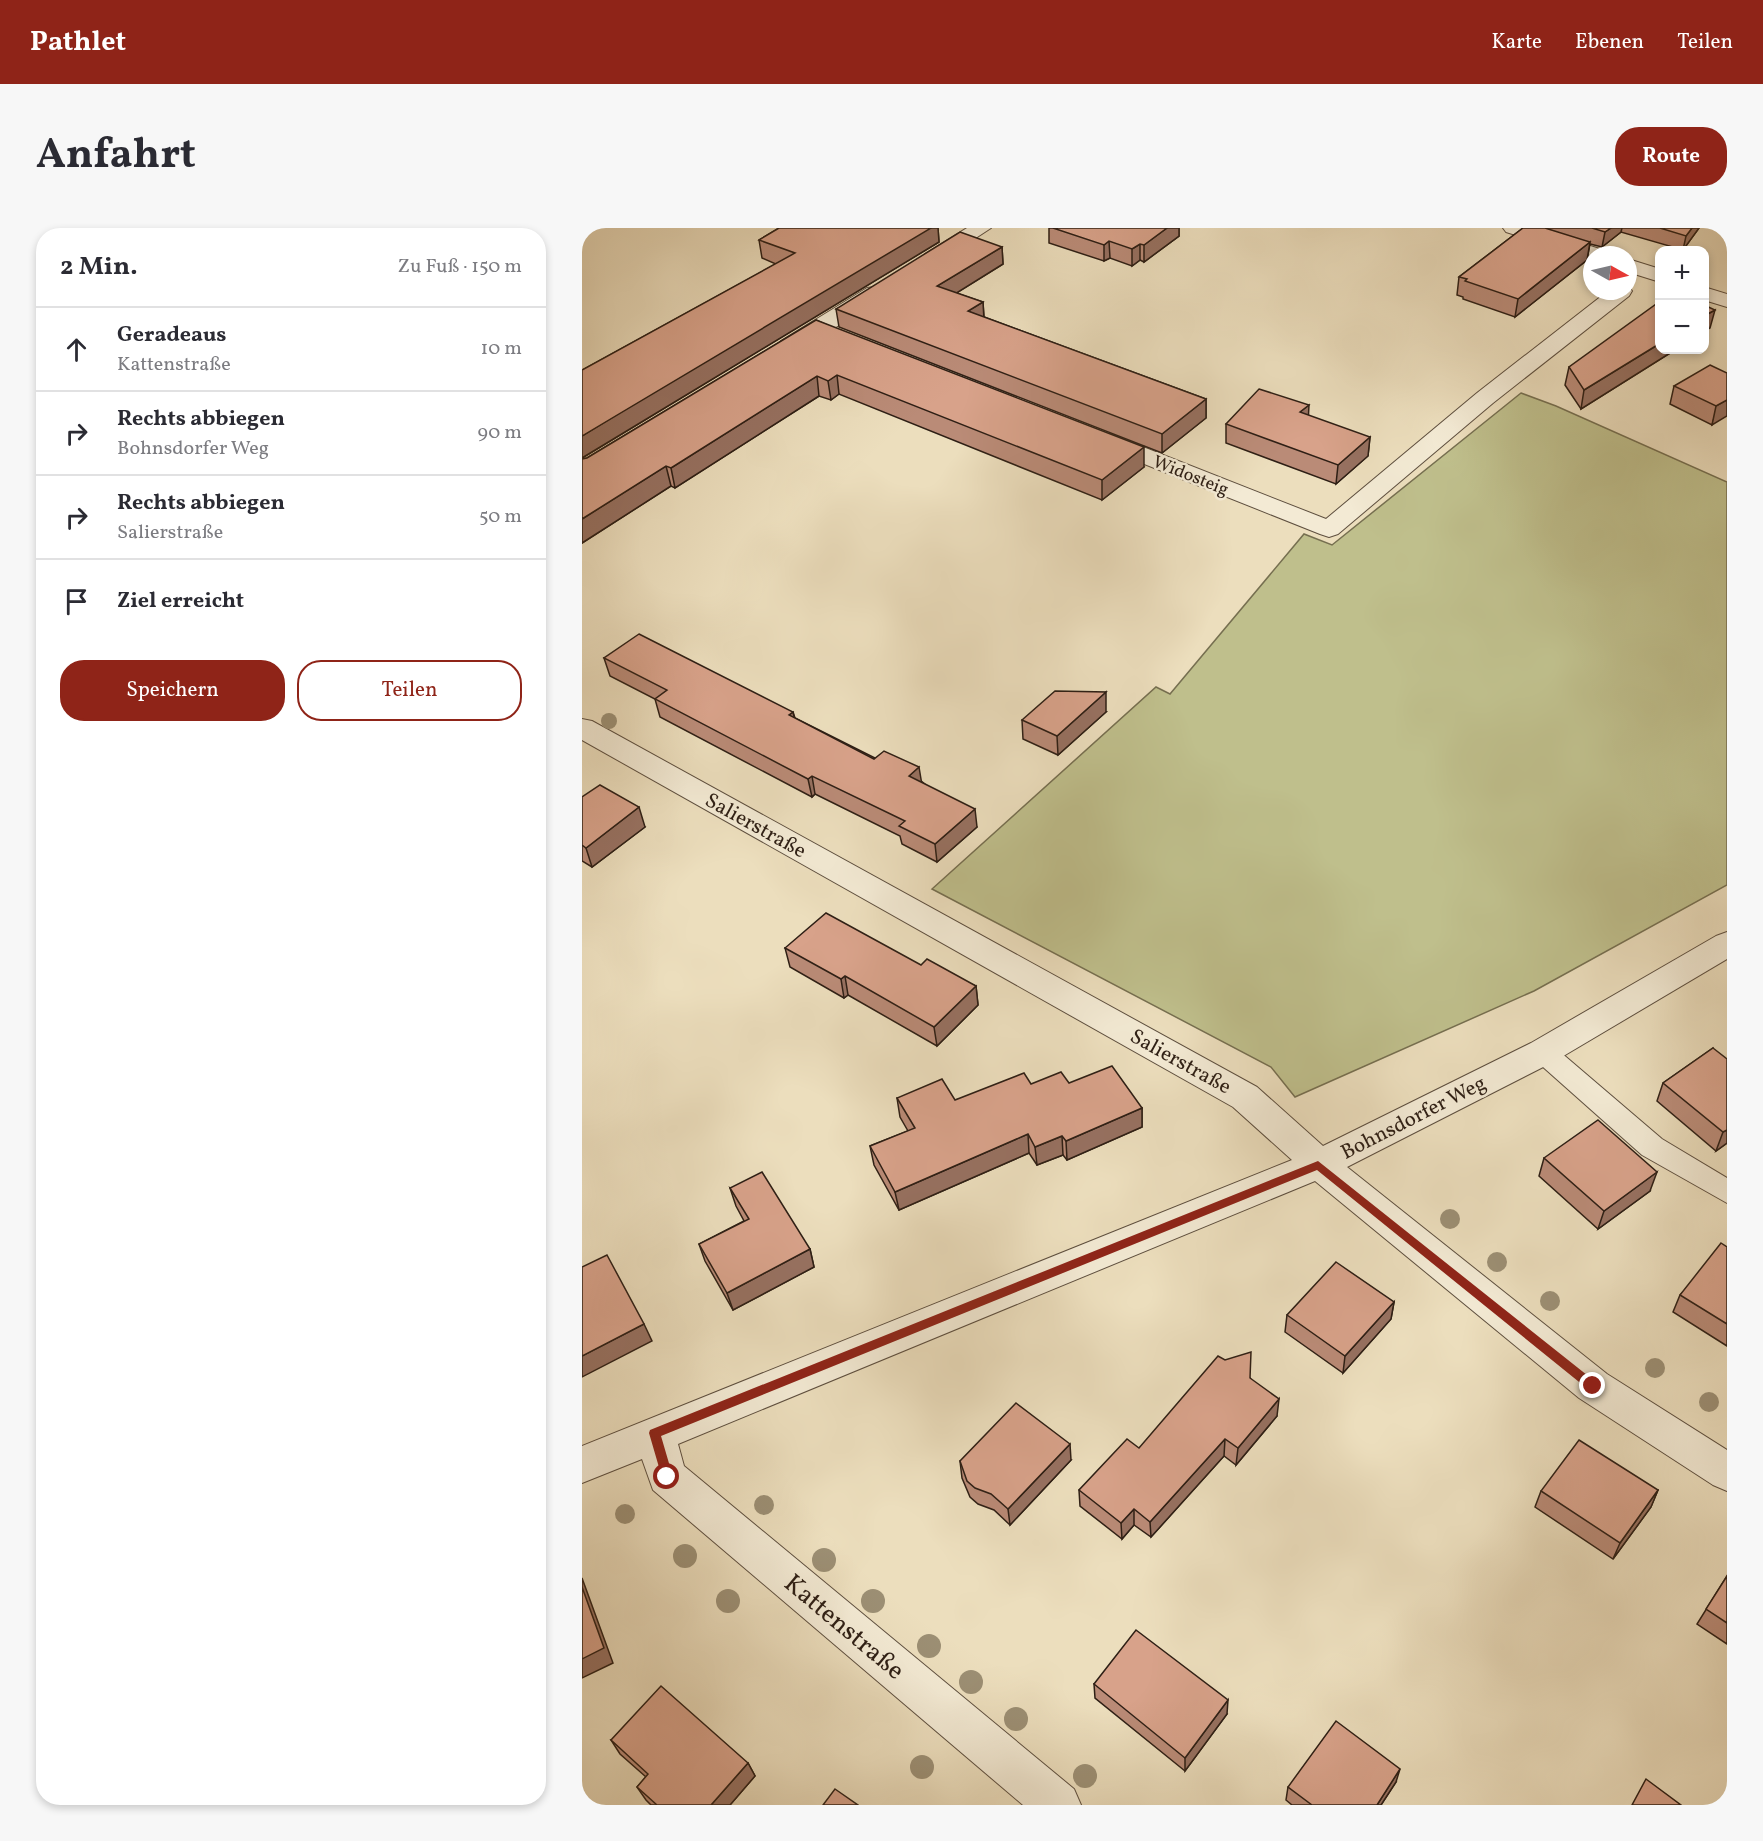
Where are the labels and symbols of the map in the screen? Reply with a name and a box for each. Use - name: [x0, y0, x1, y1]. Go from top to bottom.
- north arrow: [1583, 246, 1637, 300]
- street label: Widosteig: [1149, 450, 1232, 503]
- street label: Salierstraße: [699, 787, 811, 866]
- street label: Salierstraße: [1124, 1023, 1236, 1102]
- street label: Bohnsdorfer Weg: [1336, 1069, 1491, 1167]
- route end: [1579, 1372, 1605, 1398]
- route start: [653, 1463, 679, 1489]
- street label: Kattenstraße: [776, 1566, 912, 1689]

